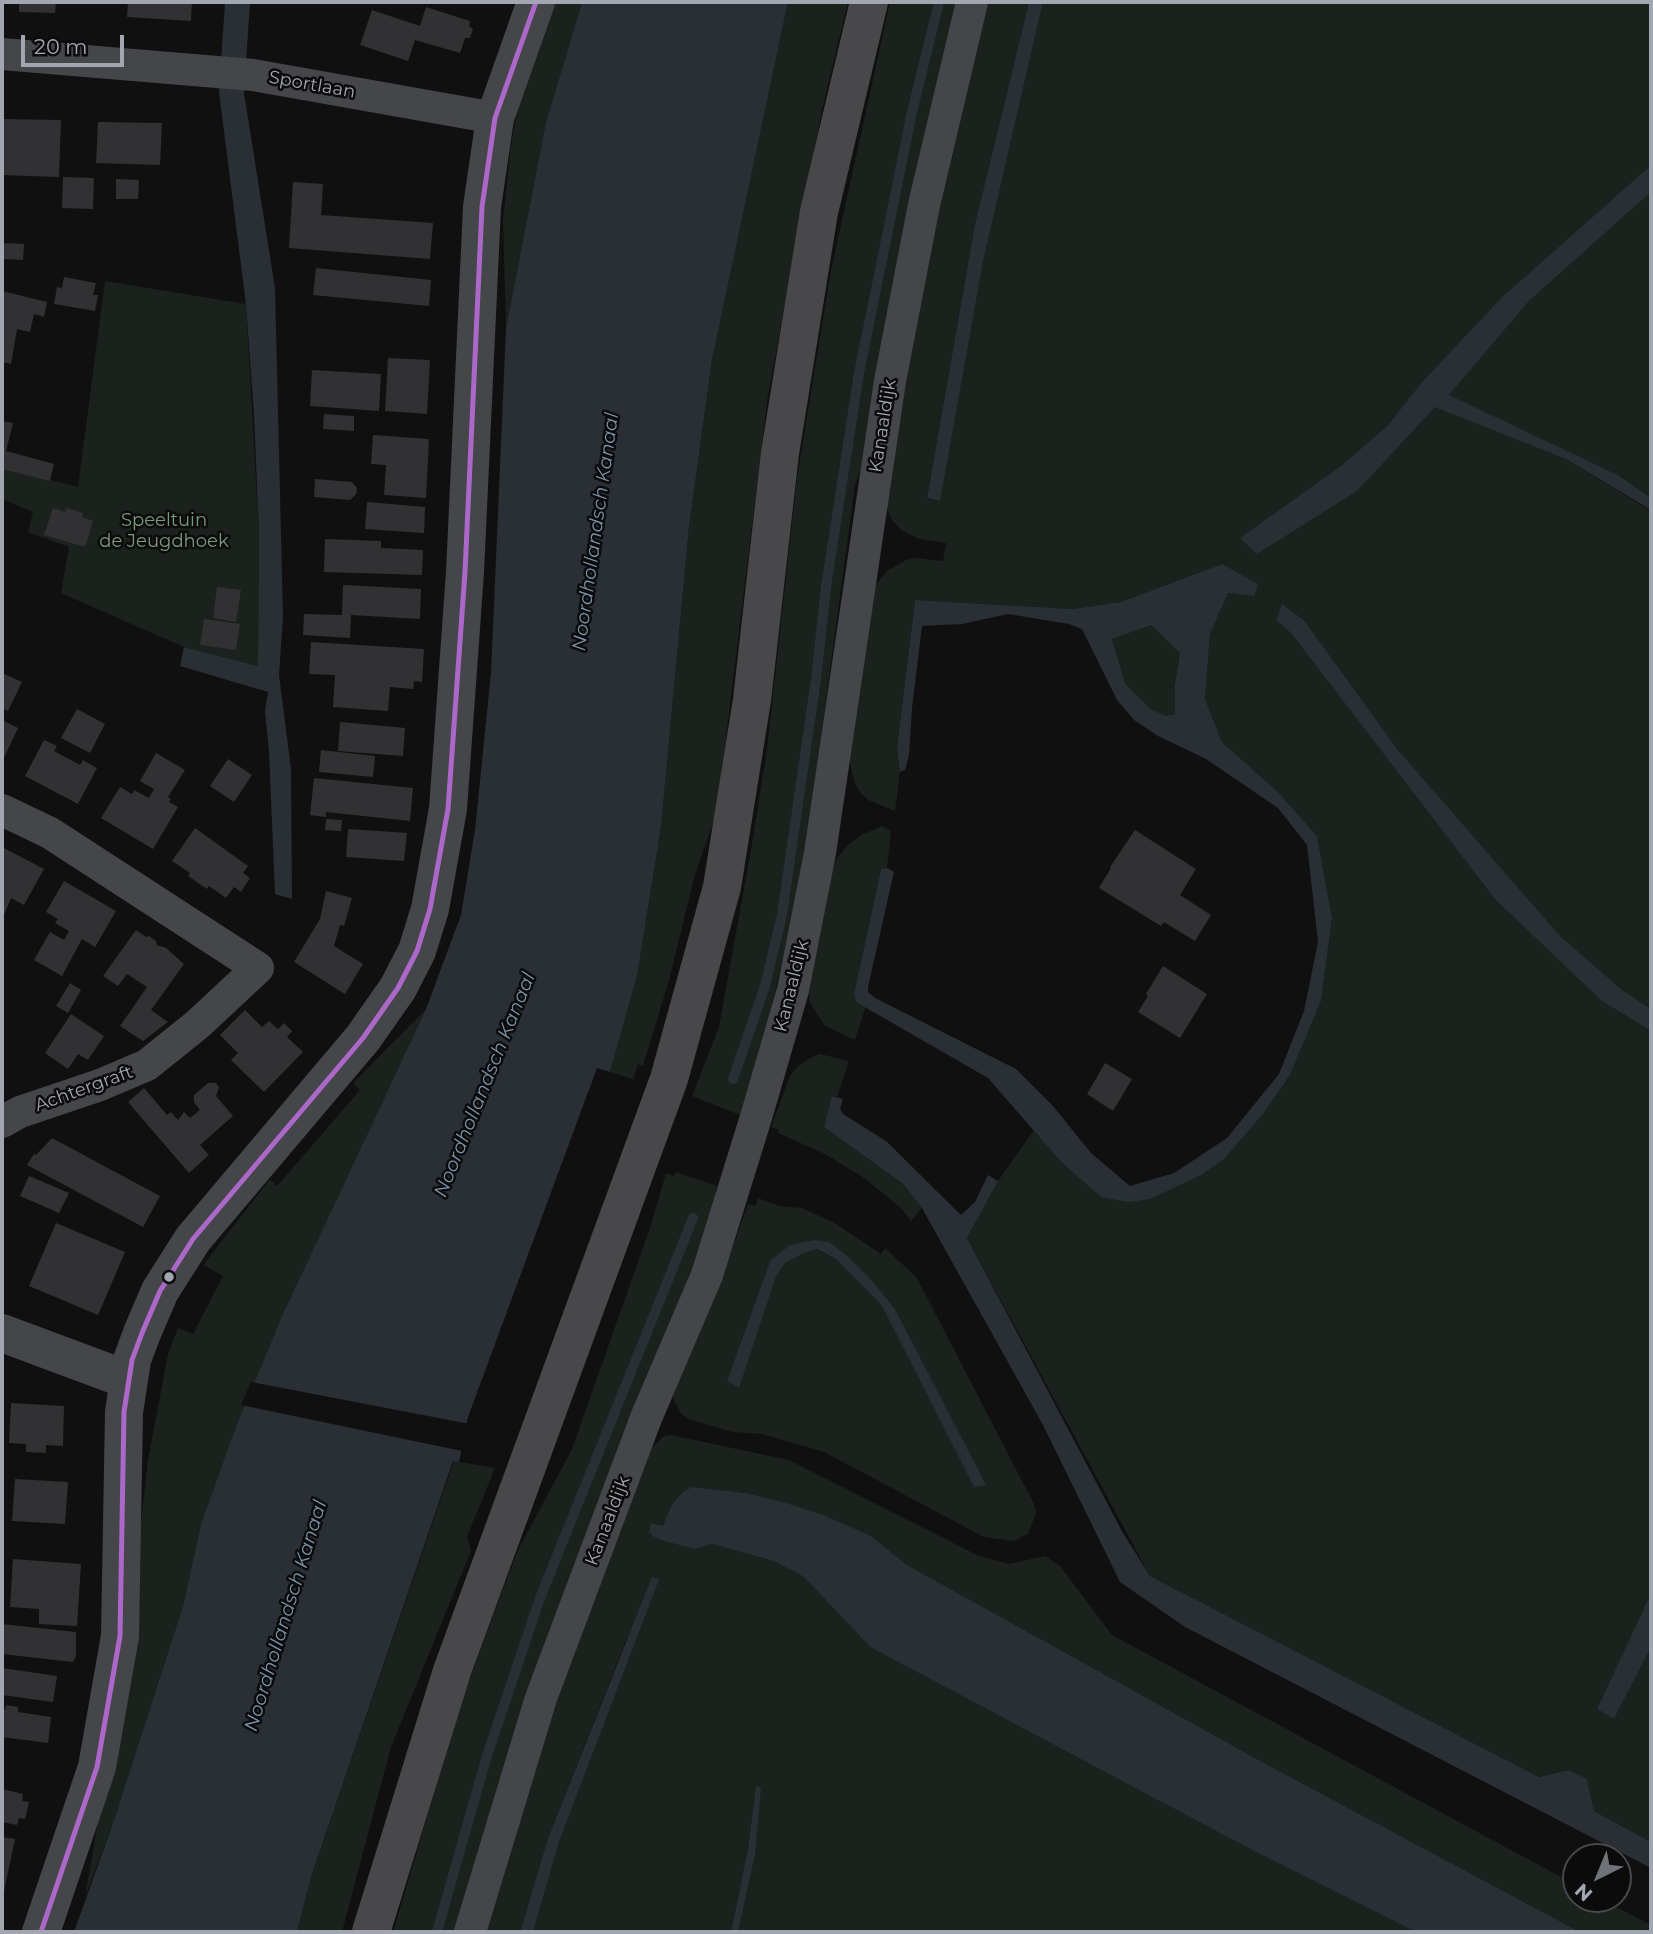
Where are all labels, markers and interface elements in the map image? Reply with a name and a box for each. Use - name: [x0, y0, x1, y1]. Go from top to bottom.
- scale bar: [24, 21, 128, 65]
- text: 20 m: [34, 34, 88, 59]
- street label: Sportlaan: [267, 67, 357, 103]
- street label: Kanaaldijk: [865, 378, 901, 474]
- water label: Noordhollandsch Kanaal: [568, 411, 624, 653]
- park label: Speeltuin de Jeugdhoek: [99, 510, 229, 552]
- street label: Kanaaldijk: [770, 938, 814, 1034]
- water label: Noordhollandsch Kanaal: [429, 969, 541, 1201]
- street label: Achtergraft: [32, 1061, 136, 1117]
- unlabelled marker: [162, 1270, 176, 1284]
- street label: Kanaaldijk: [581, 1473, 635, 1569]
- water label: Noordhollandsch Kanaal: [240, 1498, 332, 1734]
- north arrow: [1562, 1843, 1632, 1913]
- text: N: [1570, 1879, 1597, 1906]

